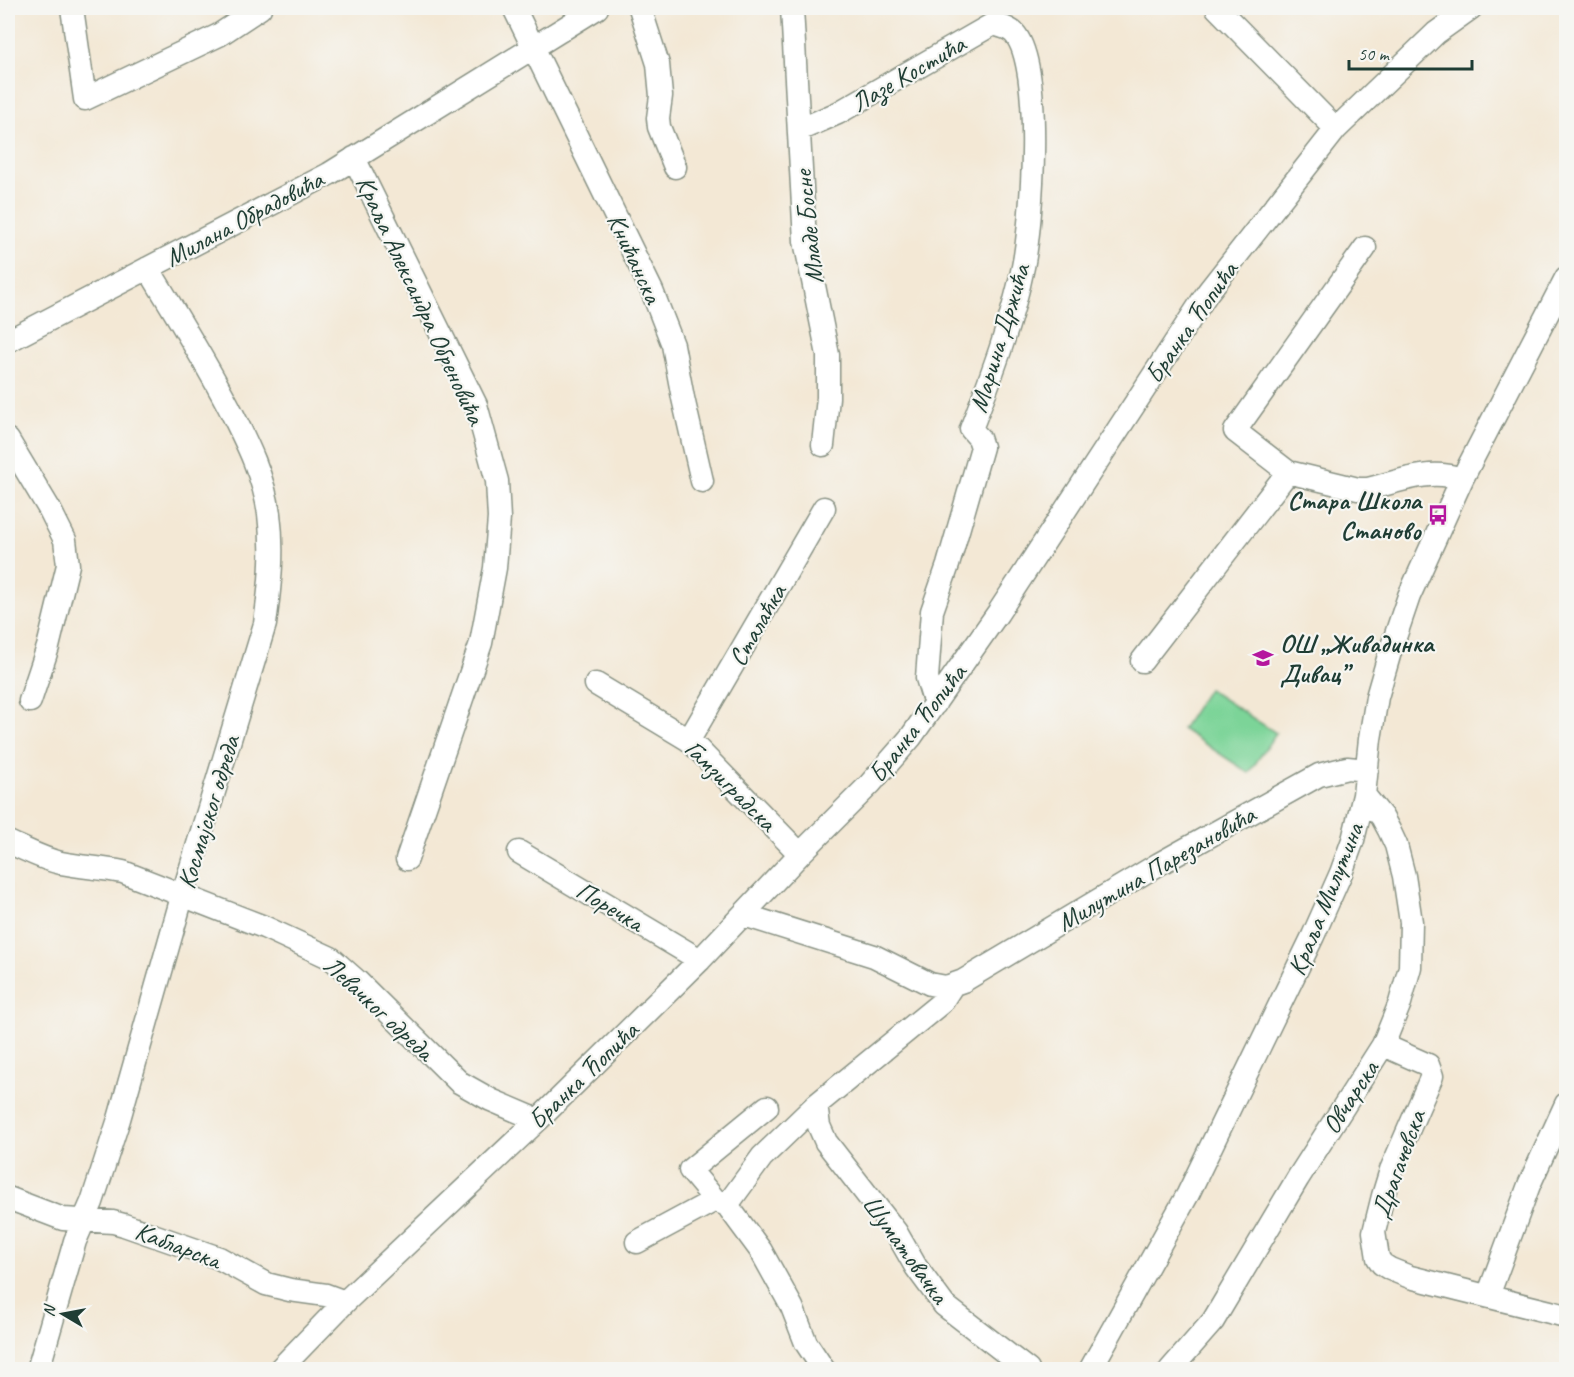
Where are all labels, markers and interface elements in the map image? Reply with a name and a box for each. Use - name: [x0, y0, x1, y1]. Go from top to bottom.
- street label: Лазе Костића: [845, 27, 973, 120]
- scale bar: [1349, 33, 1472, 71]
- text: 50 m: [1358, 43, 1391, 65]
- street label: Милана Обрадовића: [159, 162, 331, 274]
- street label: Младе Босне: [786, 166, 831, 285]
- street label: Краља Александра Обреновића: [348, 170, 493, 432]
- street label: Книћанска: [599, 208, 670, 310]
- street label: Бранка Ћопића: [1137, 254, 1246, 390]
- street label: Марина Држића: [961, 258, 1038, 416]
- place label: Стара Школа Станово: [1288, 484, 1423, 547]
- bus stop icon: Стара Школа Станово: [1426, 503, 1450, 527]
- street label: Сталаћка: [721, 577, 795, 672]
- place label: ОШ „Живадинка Дивац”: [1280, 627, 1436, 690]
- school or university icon: ОШ „Живадинка Дивац”: [1251, 646, 1275, 670]
- street label: Бранка Ћопића: [861, 656, 975, 789]
- street label: Космајског одреда: [170, 730, 248, 893]
- street label: Гамзиградска: [678, 732, 785, 840]
- street label: Милутина Парезановића: [1051, 797, 1263, 939]
- street label: Краља Милутина: [1280, 817, 1372, 980]
- street label: Поречка: [570, 874, 651, 941]
- street label: Левачког одреда: [316, 949, 443, 1070]
- street label: Бранка Ћопића: [521, 1013, 647, 1136]
- street label: Овчарска: [1315, 1053, 1387, 1140]
- street label: Драгачевска: [1364, 1104, 1434, 1223]
- street label: Шуматовачка: [855, 1189, 957, 1311]
- street label: Кабларска: [131, 1214, 227, 1278]
- north arrow: [33, 1284, 93, 1344]
- text: N: [39, 1302, 60, 1318]

